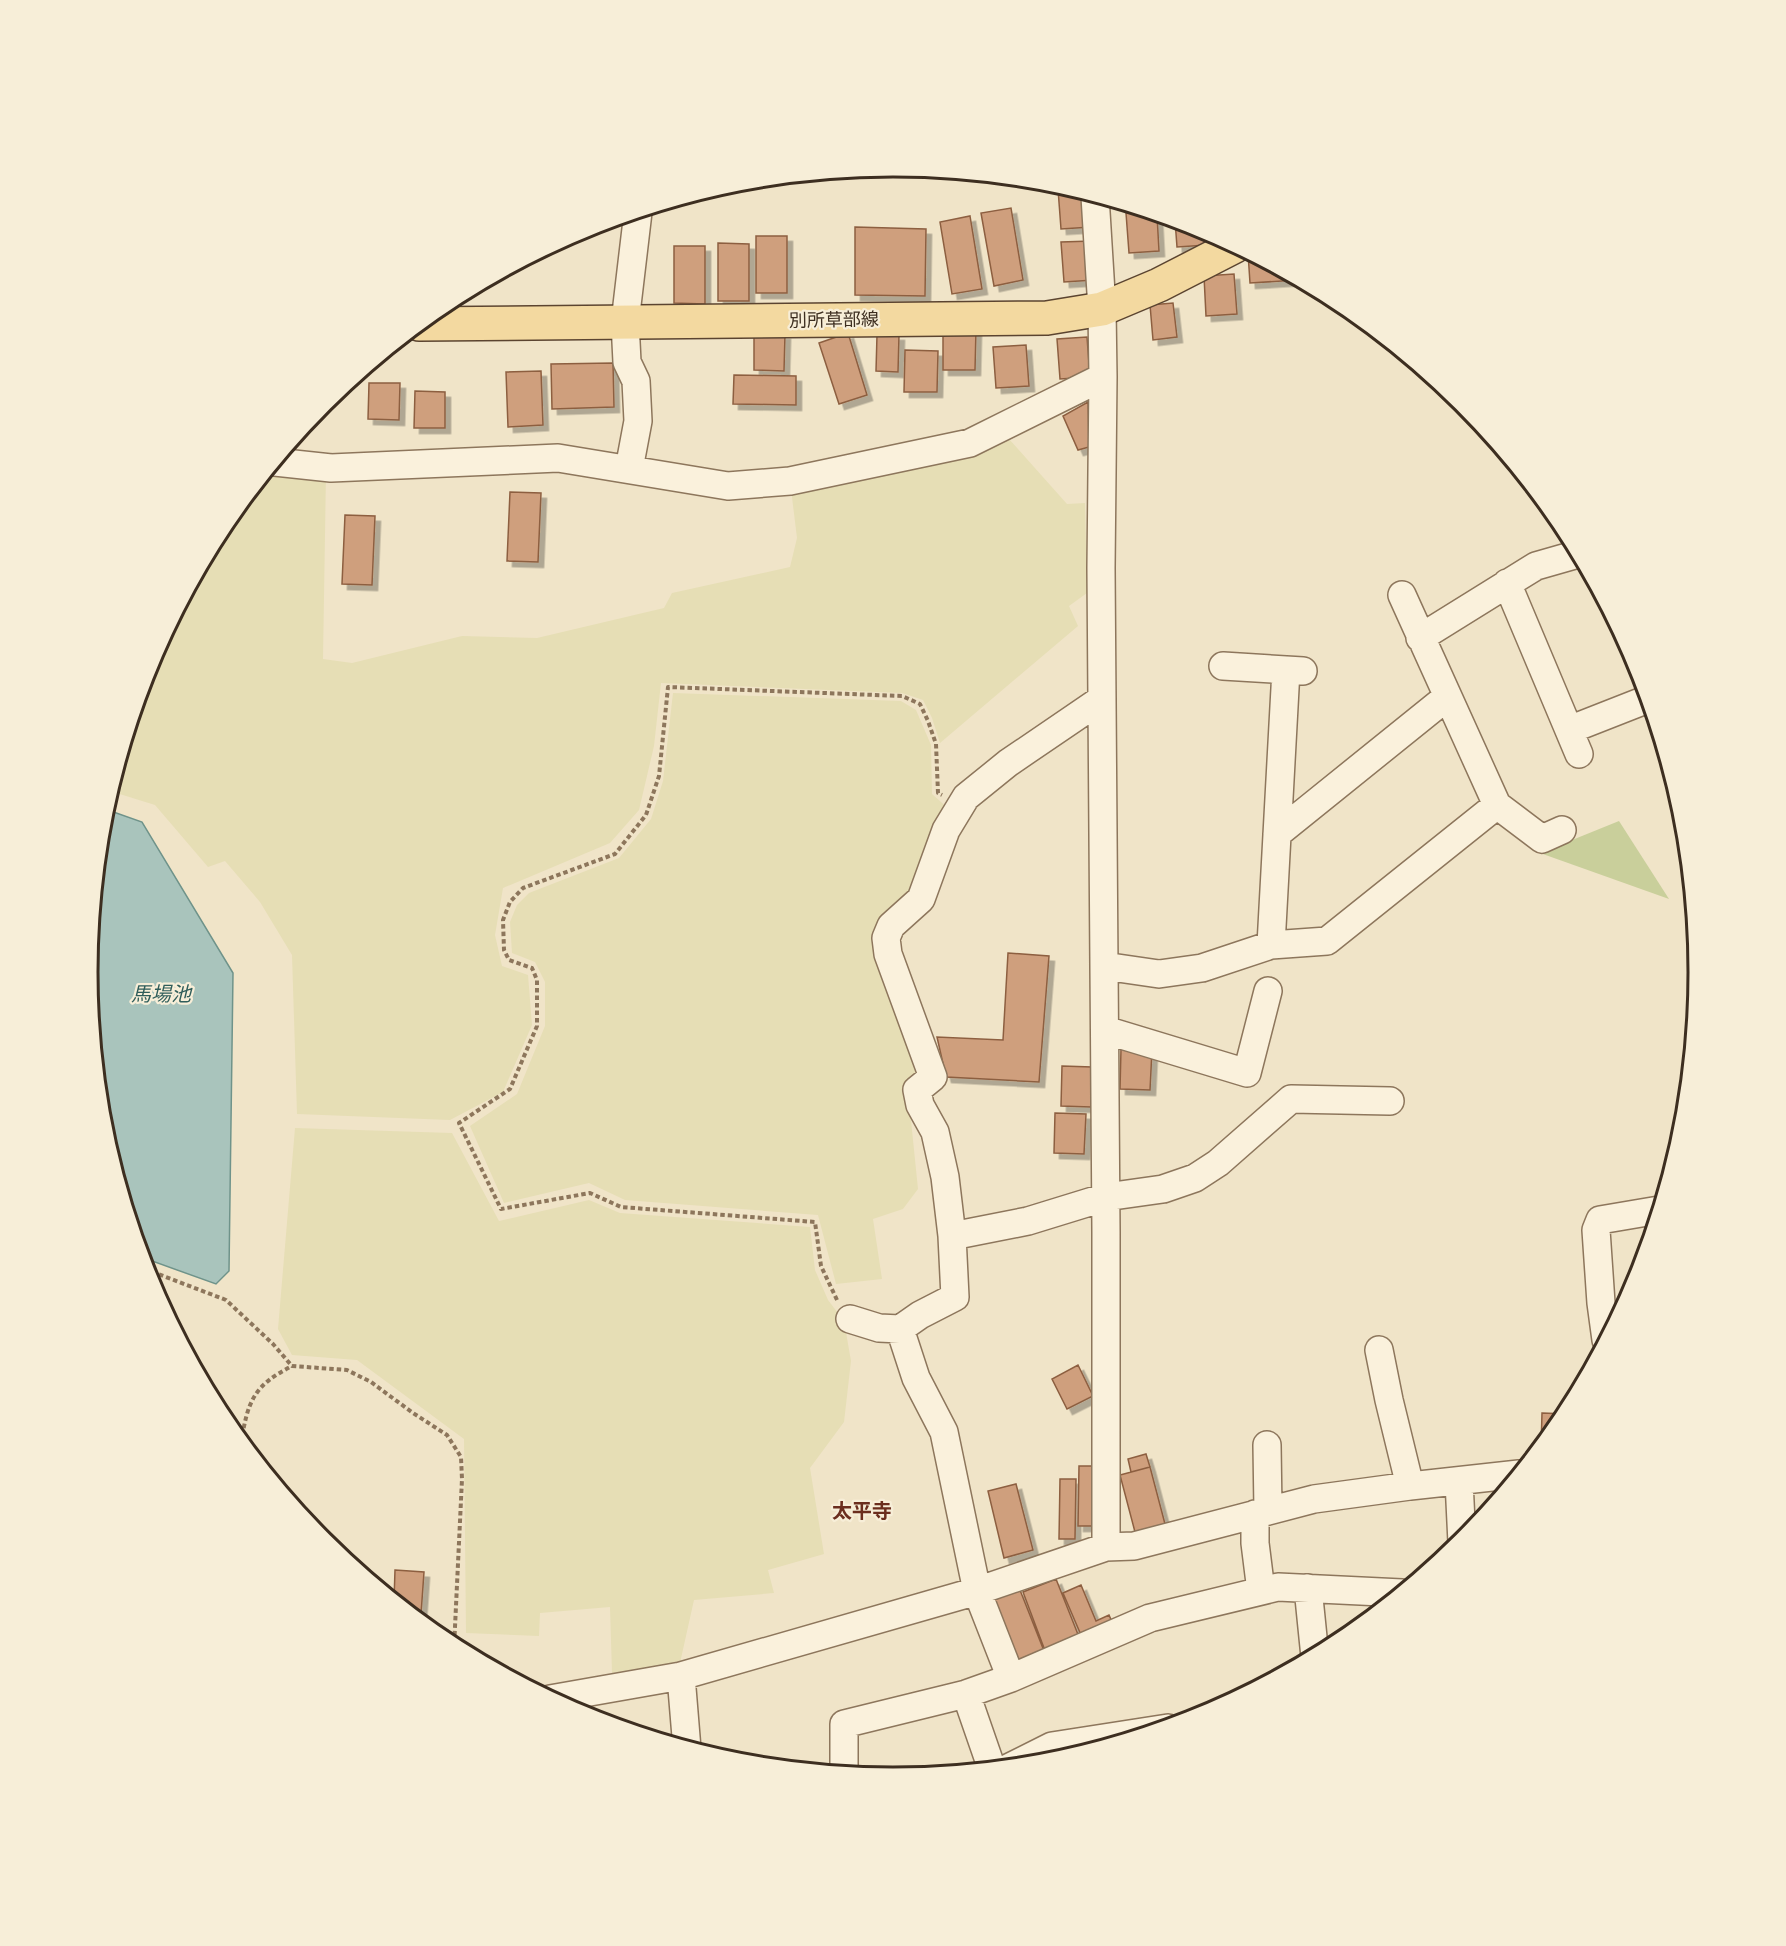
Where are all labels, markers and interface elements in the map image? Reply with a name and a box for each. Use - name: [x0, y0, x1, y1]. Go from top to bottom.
- street label: 別所草部線: [789, 308, 879, 332]
- water label: 馬場池: [131, 982, 193, 1006]
- district label: 太平寺: [832, 1499, 892, 1523]

